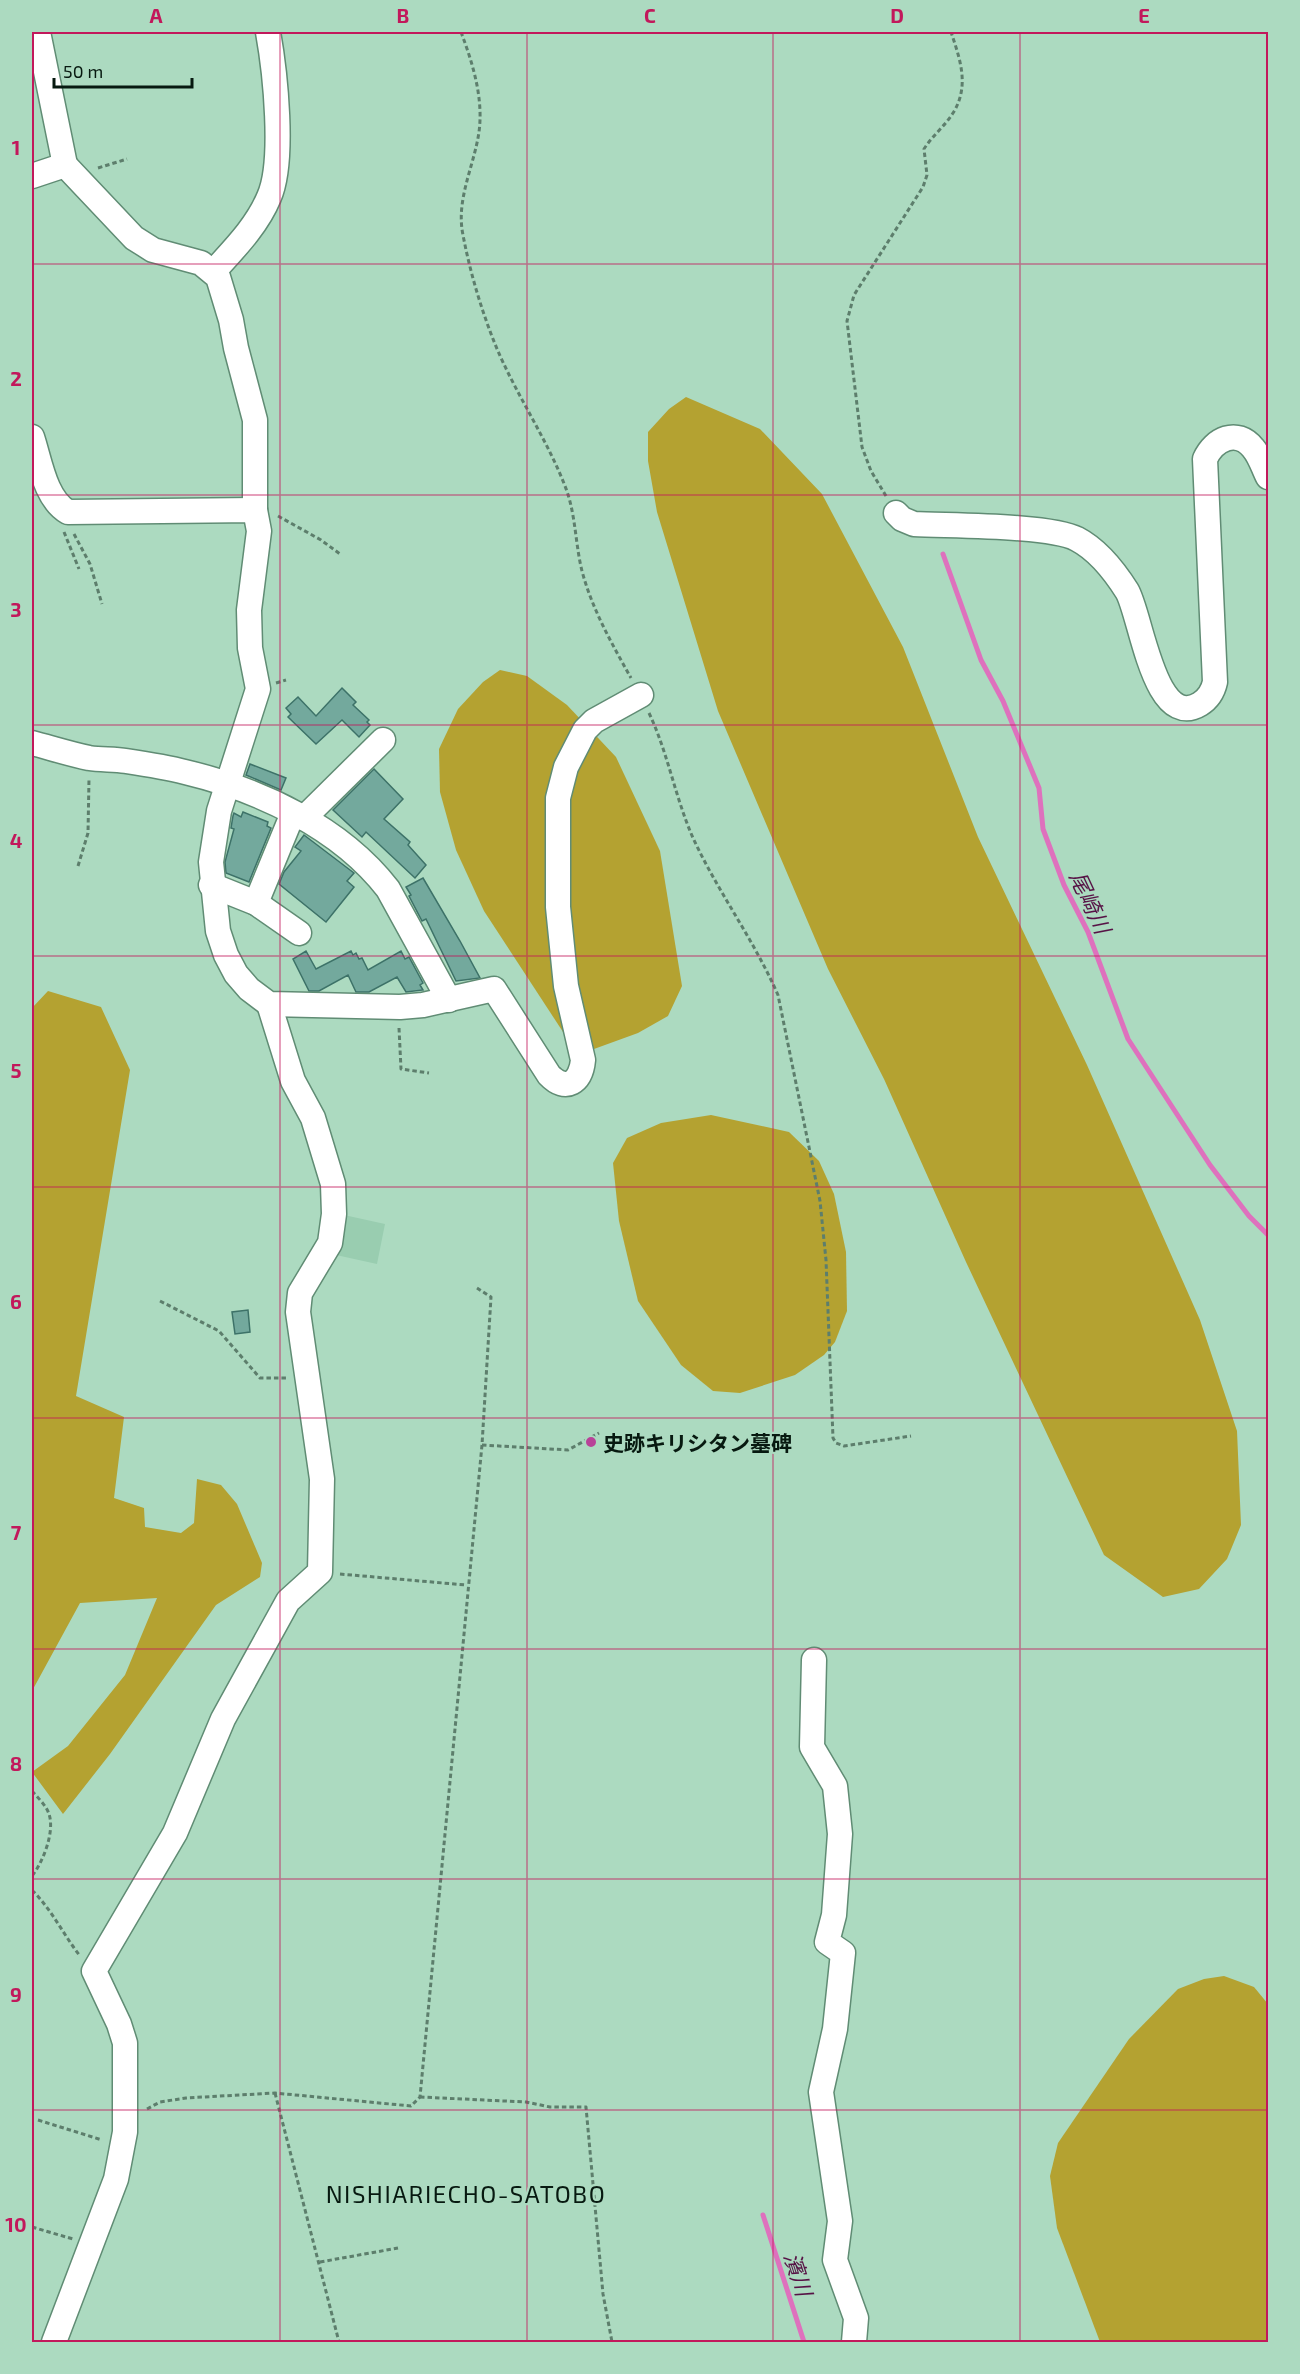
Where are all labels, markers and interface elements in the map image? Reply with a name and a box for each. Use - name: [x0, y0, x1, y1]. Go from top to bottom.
- text: A: [149, 3, 163, 27]
- text: B: [397, 3, 409, 27]
- text: C: [644, 3, 656, 27]
- text: D: [890, 3, 904, 27]
- text: E: [1138, 3, 1150, 27]
- scale bar: [54, 51, 192, 89]
- text: 50 m: [63, 60, 103, 82]
- text: 1: [12, 135, 20, 159]
- text: 2: [10, 366, 22, 390]
- text: 3: [10, 597, 22, 621]
- text: 4: [10, 828, 23, 852]
- water label: 尾崎川: [1065, 867, 1118, 939]
- text: 5: [10, 1058, 22, 1082]
- text: 6: [10, 1289, 22, 1313]
- place label: 史跡キリシタン墓碑: [603, 1430, 792, 1455]
- marker: 史跡キリシタン墓碑: [584, 1435, 598, 1449]
- text: 7: [11, 1520, 22, 1544]
- text: 8: [10, 1751, 22, 1775]
- text: 9: [10, 1982, 22, 2006]
- district label: NISHIARIECHO-SATOBO: [326, 2179, 606, 2208]
- text: 10: [5, 2212, 27, 2236]
- water label: 濱川: [780, 2249, 819, 2301]

